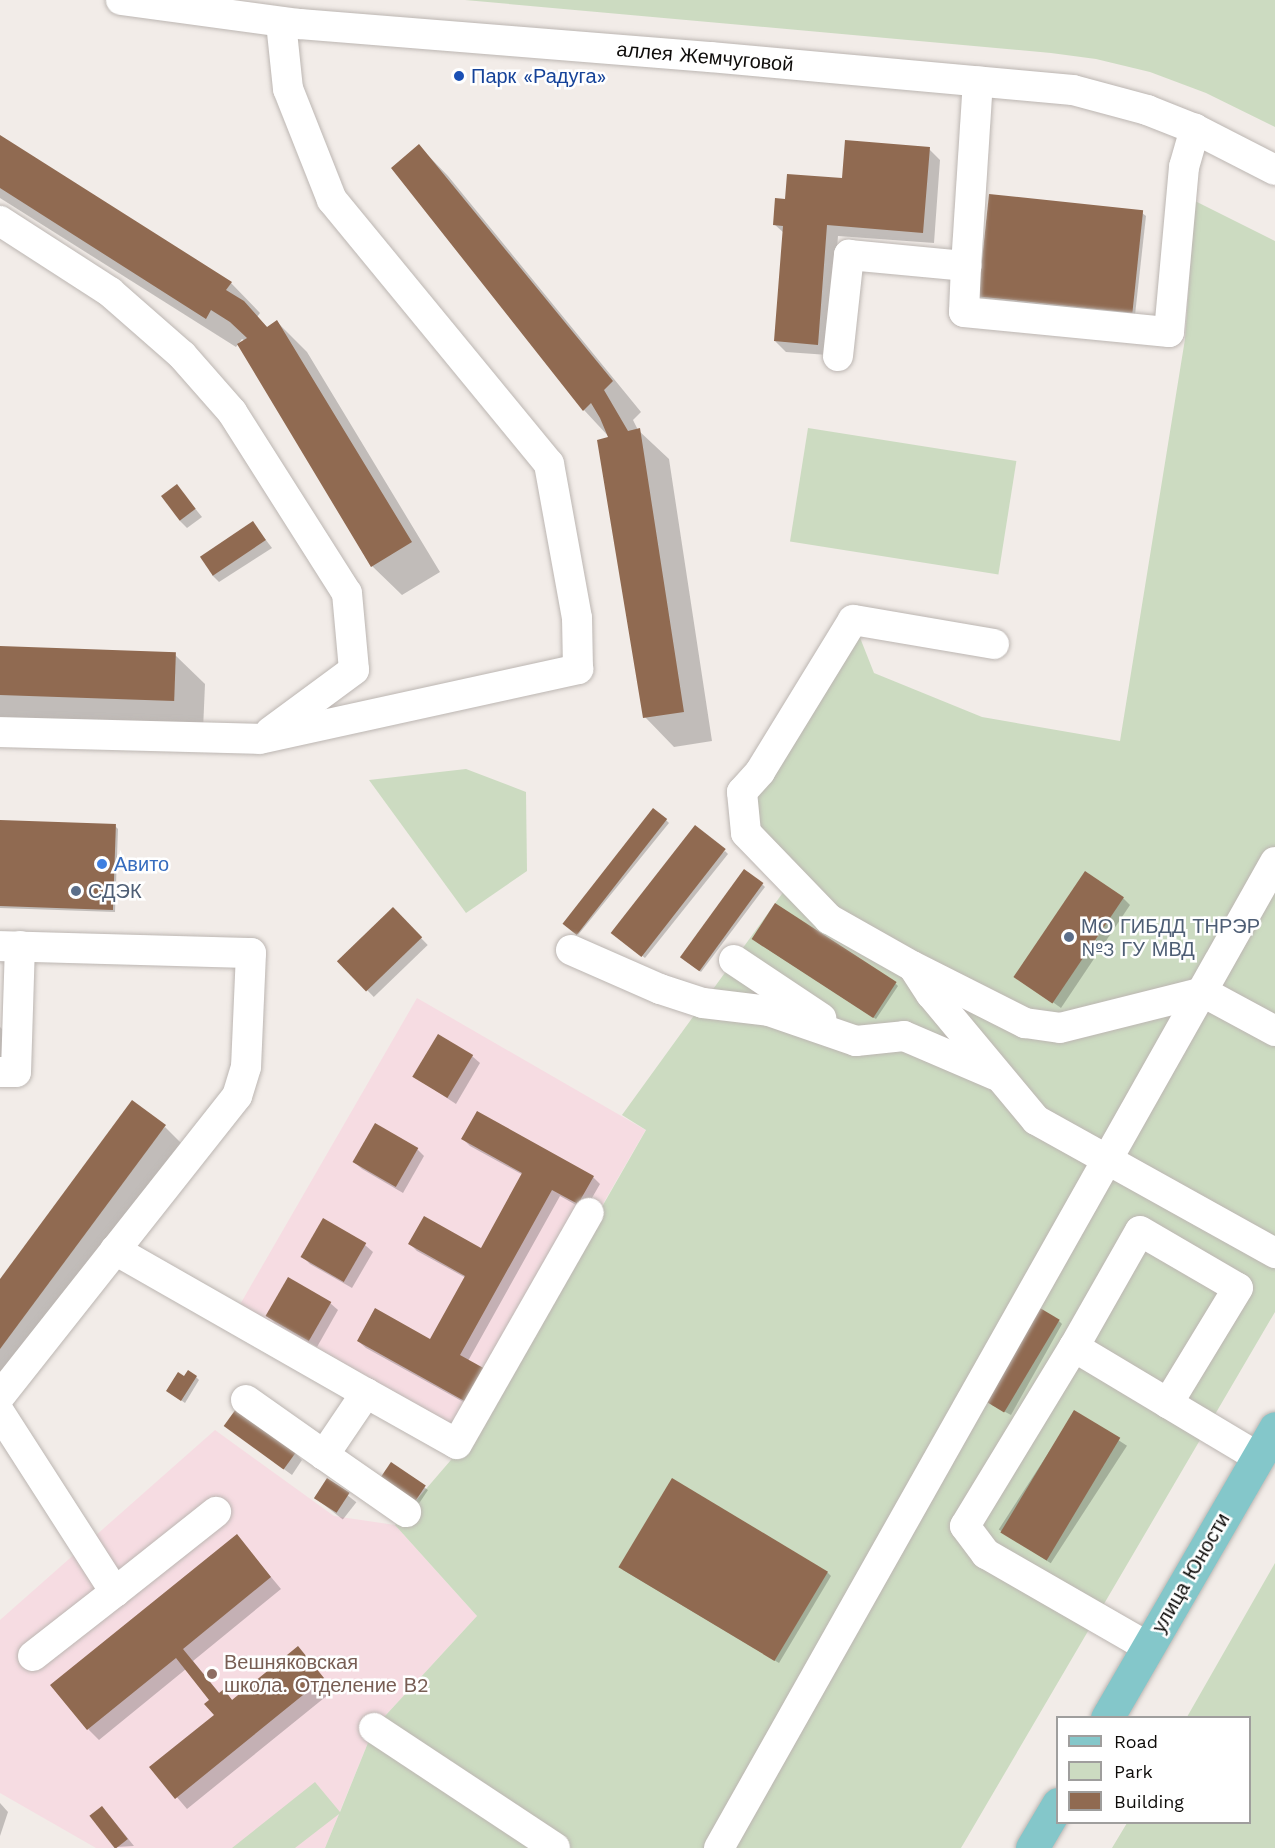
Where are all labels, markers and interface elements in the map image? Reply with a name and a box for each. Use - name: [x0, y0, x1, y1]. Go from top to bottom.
- street label: аллея Жемчуговой: [616, 37, 794, 77]
- place label: Парк «Радуга»: [471, 64, 606, 88]
- marker: Парк «Радуга»: [452, 69, 466, 83]
- place label: Авито: [114, 852, 169, 876]
- marker: Авито: [95, 857, 109, 871]
- place label: СДЭК: [88, 879, 142, 903]
- marker: СДЭК: [69, 884, 83, 898]
- place label: МО ГИБДД ТНРЭР №3 ГУ МВД: [1081, 914, 1260, 961]
- marker: МО ГИБДД ТНРЭР №3 ГУ МВД: [1062, 930, 1076, 944]
- street label: улица Юности: [1147, 1509, 1235, 1637]
- place label: Вешняковская школа. Отделение В2: [224, 1650, 429, 1697]
- marker: Вешняковская школа. Отделение В2: [205, 1667, 219, 1681]
- legend: [1056, 1716, 1251, 1824]
- text: Road: [1114, 1731, 1158, 1752]
- text: Park: [1114, 1761, 1153, 1782]
- text: Building: [1114, 1791, 1184, 1812]

